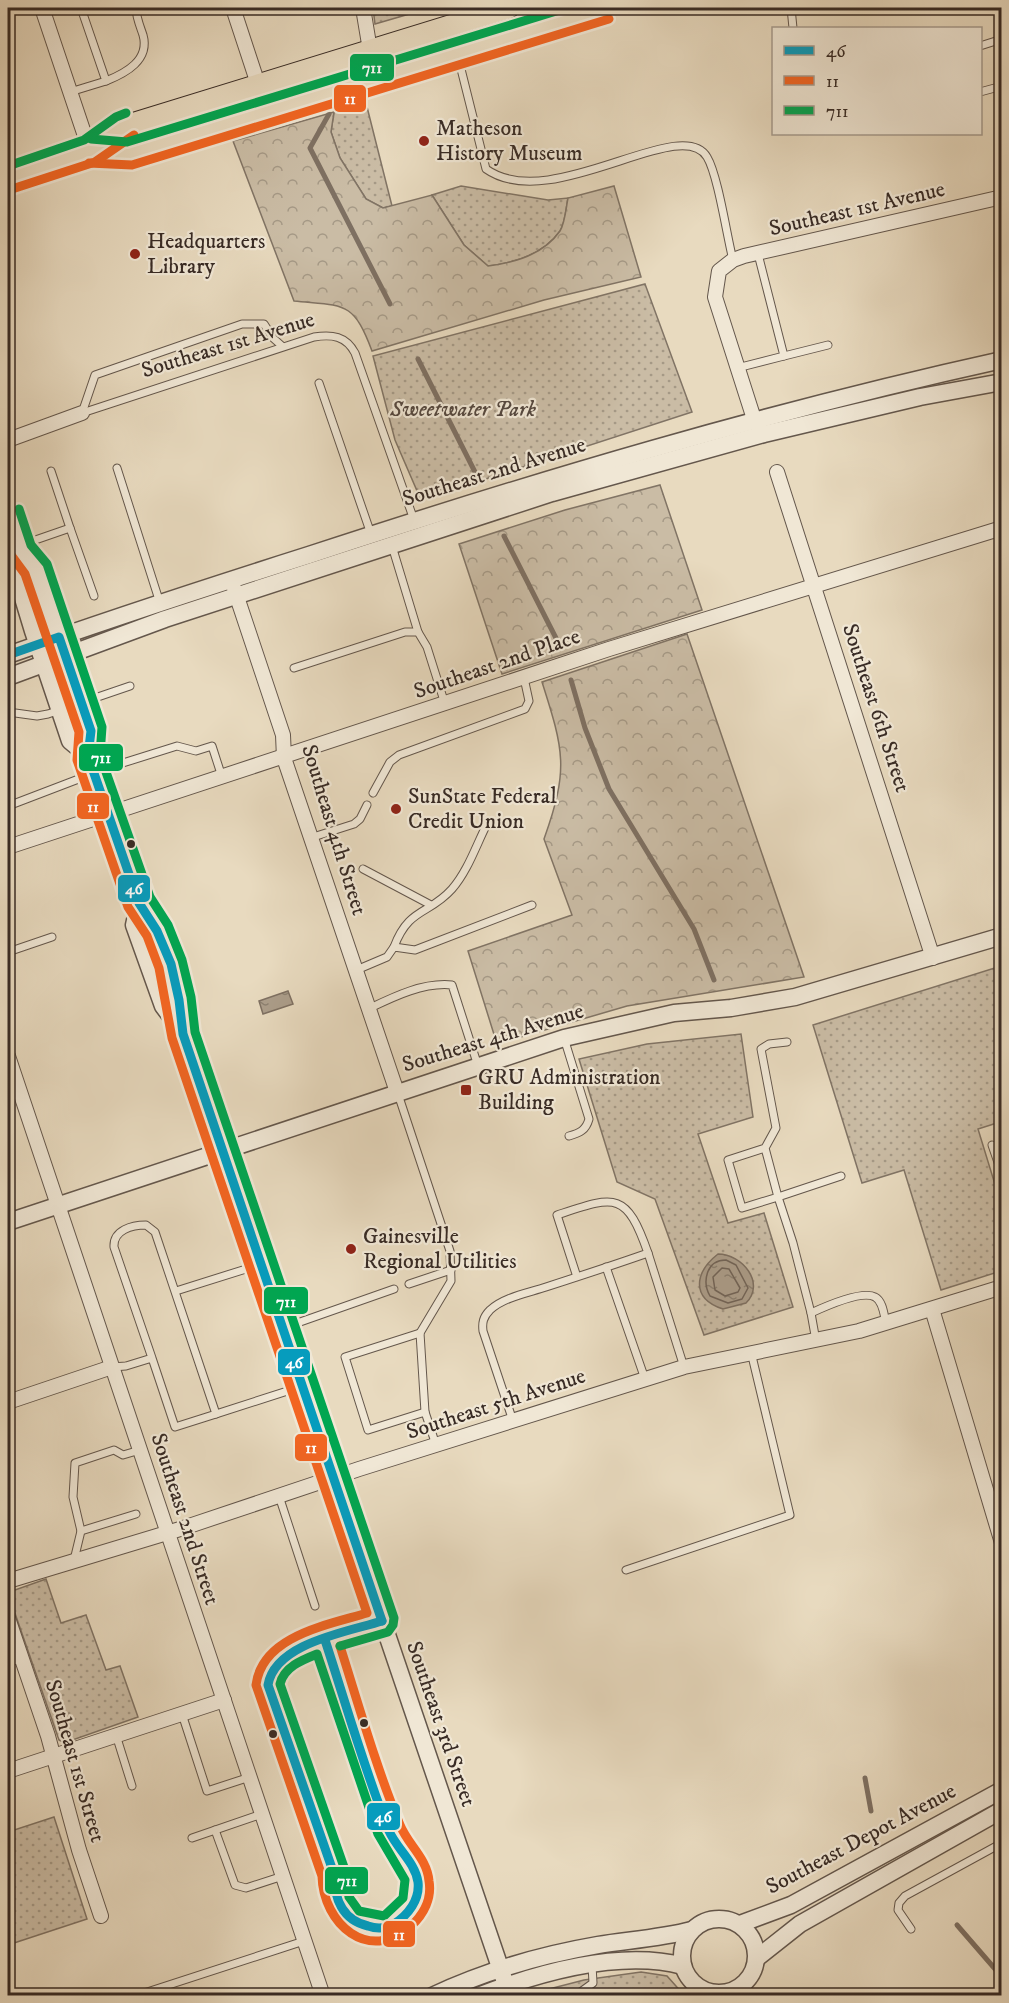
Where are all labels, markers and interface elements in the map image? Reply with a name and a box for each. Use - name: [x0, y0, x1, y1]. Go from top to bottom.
- legend: [772, 27, 982, 135]
- text: 46: [826, 41, 846, 63]
- line badge: 711: [349, 53, 395, 82]
- text: 711: [362, 58, 382, 78]
- text: 11: [826, 71, 839, 93]
- line badge: 11: [333, 84, 367, 113]
- text: 11: [344, 89, 356, 109]
- text: 711: [826, 101, 849, 123]
- place label: Matheson History Museum: [436, 115, 583, 167]
- marker: Matheson History Museum: [417, 134, 431, 148]
- street label: Southeast 1st Avenue: [766, 176, 948, 242]
- place label: Headquarters Library: [147, 228, 265, 280]
- marker: Headquarters Library: [128, 247, 142, 261]
- street label: Southeast 1st Avenue: [138, 306, 318, 384]
- park label: Sweetwater Park: [389, 396, 537, 423]
- street label: Southeast 2nd Avenue: [399, 431, 589, 513]
- street label: Southeast 6th Street: [836, 620, 916, 796]
- street label: Southeast 2nd Place: [410, 623, 584, 705]
- street label: Southeast 4th Street: [295, 741, 373, 919]
- line badge: 711: [78, 743, 124, 772]
- text: 711: [91, 748, 111, 768]
- place label: SunState Federal Credit Union: [408, 783, 557, 835]
- line badge: 11: [76, 792, 110, 820]
- text: 11: [87, 797, 99, 817]
- marker: SunState Federal Credit Union: [389, 802, 403, 816]
- unlabelled marker: [125, 838, 137, 850]
- line badge: 46: [117, 874, 151, 903]
- text: 46: [124, 879, 144, 899]
- street label: Southeast 4th Avenue: [399, 998, 587, 1078]
- place label: GRU Administration Building: [478, 1064, 661, 1116]
- marker: GRU Administration Building: [459, 1083, 473, 1097]
- place label: Gainesville Regional Utilities: [363, 1223, 517, 1275]
- marker: Gainesville Regional Utilities: [344, 1242, 358, 1256]
- line badge: 711: [263, 1286, 309, 1315]
- text: 711: [276, 1292, 296, 1312]
- line badge: 46: [277, 1348, 311, 1376]
- text: 46: [284, 1353, 304, 1373]
- street label: Southeast 5th Avenue: [403, 1362, 589, 1446]
- street label: Southeast 2nd Street: [145, 1430, 225, 1608]
- line badge: 11: [294, 1433, 328, 1462]
- text: 11: [305, 1438, 317, 1458]
- street label: Southeast 3rd Street: [400, 1638, 482, 1810]
- street label: Southeast 1st Street: [39, 1676, 111, 1846]
- unlabelled marker: [358, 1717, 370, 1729]
- unlabelled marker: [267, 1728, 279, 1740]
- street label: Southeast Depot Avenue: [761, 1777, 961, 1901]
- line badge: 46: [366, 1802, 401, 1831]
- text: 46: [373, 1807, 393, 1827]
- line badge: 711: [324, 1866, 369, 1895]
- text: 711: [337, 1871, 357, 1891]
- line badge: 11: [382, 1920, 416, 1948]
- text: 11: [393, 1925, 405, 1945]

